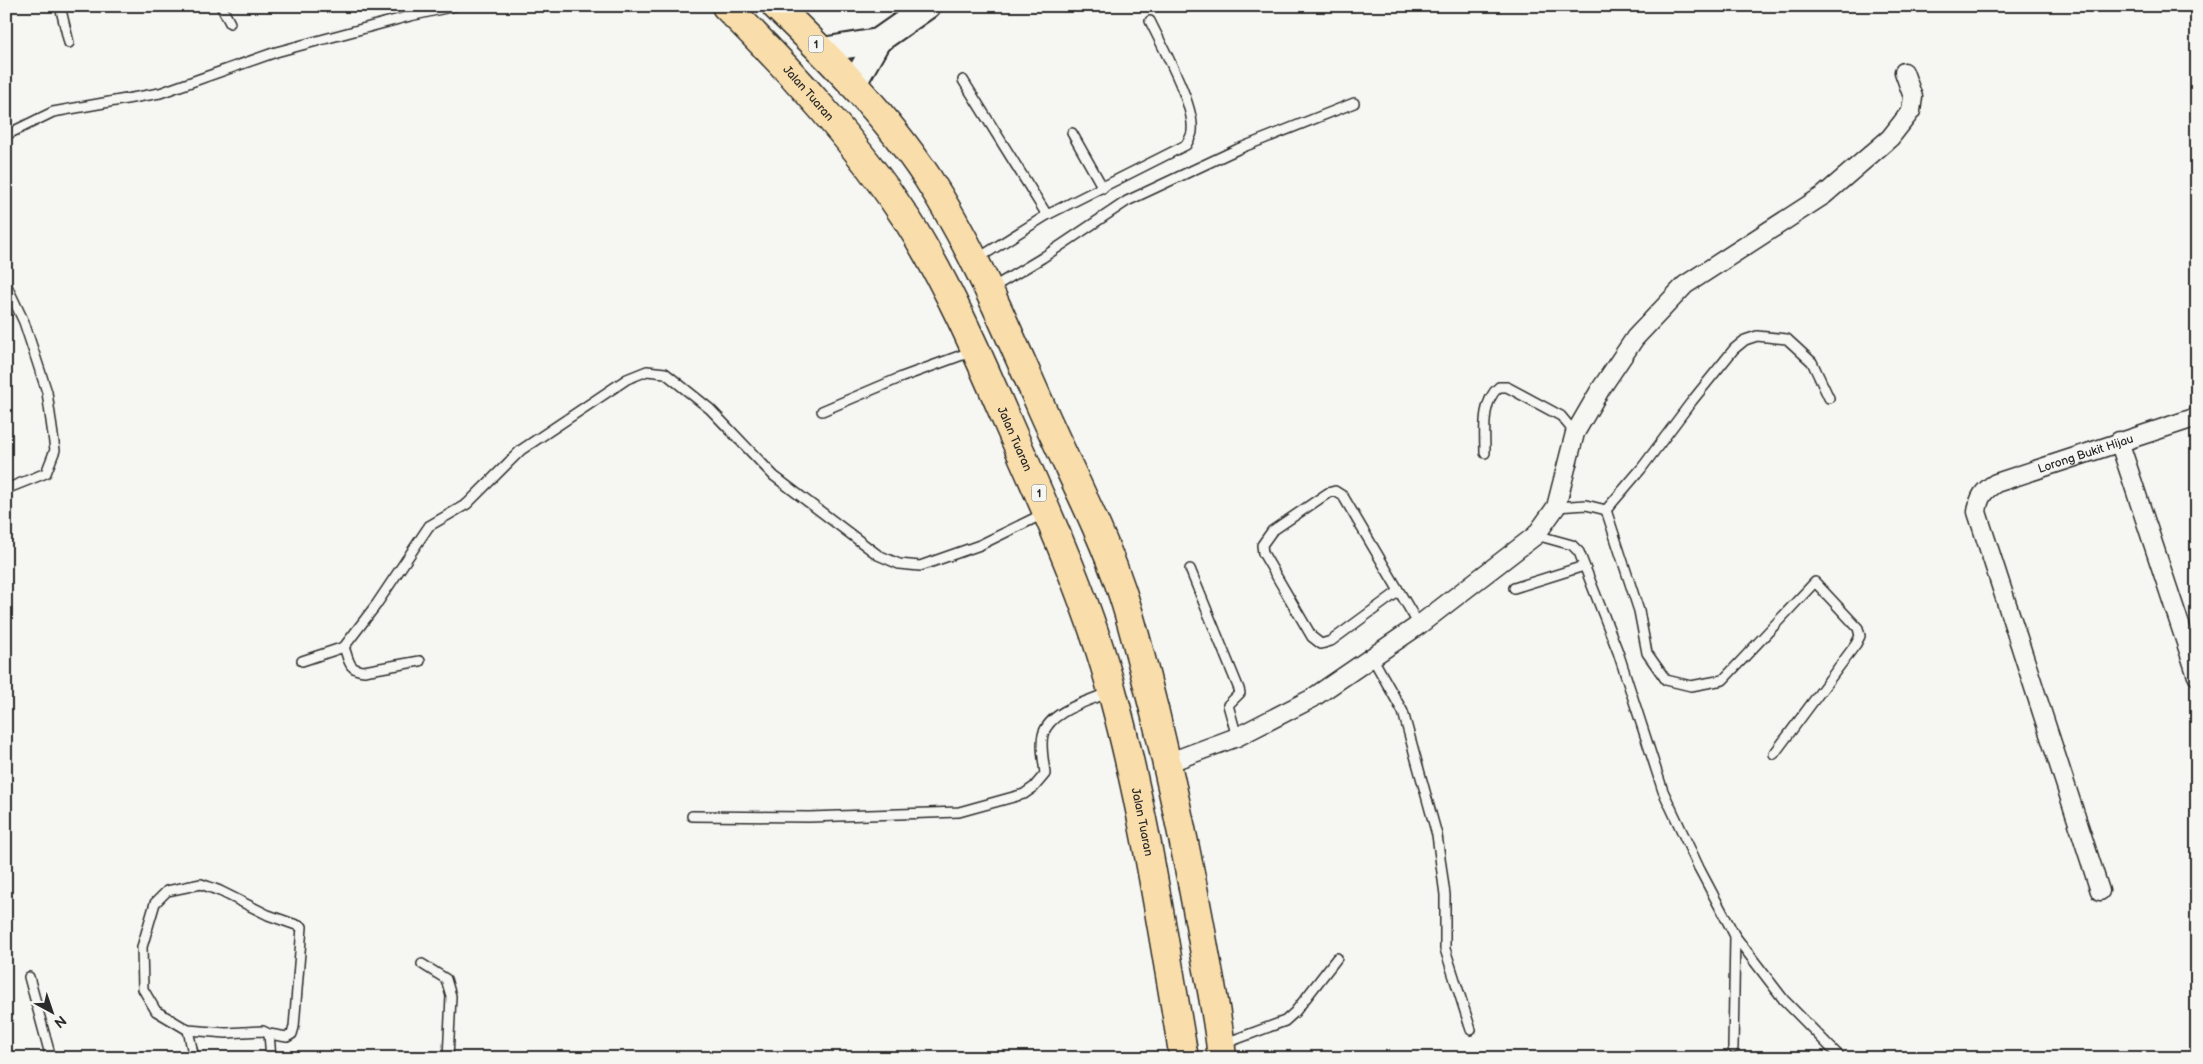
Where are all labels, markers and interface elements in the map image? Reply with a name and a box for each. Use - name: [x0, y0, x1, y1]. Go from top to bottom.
- road number: 1: [808, 36, 824, 52]
- street label: Jalan Tuaran: [780, 62, 837, 124]
- street label: Jalan Tuaran: [994, 404, 1036, 474]
- street label: Lorong Bukit Hijau: [2036, 431, 2135, 476]
- road number: 1: [1032, 484, 1046, 502]
- street label: Jalan Tuaran: [1128, 786, 1156, 858]
- north arrow: [28, 986, 78, 1036]
- text: N: [51, 1012, 70, 1031]

